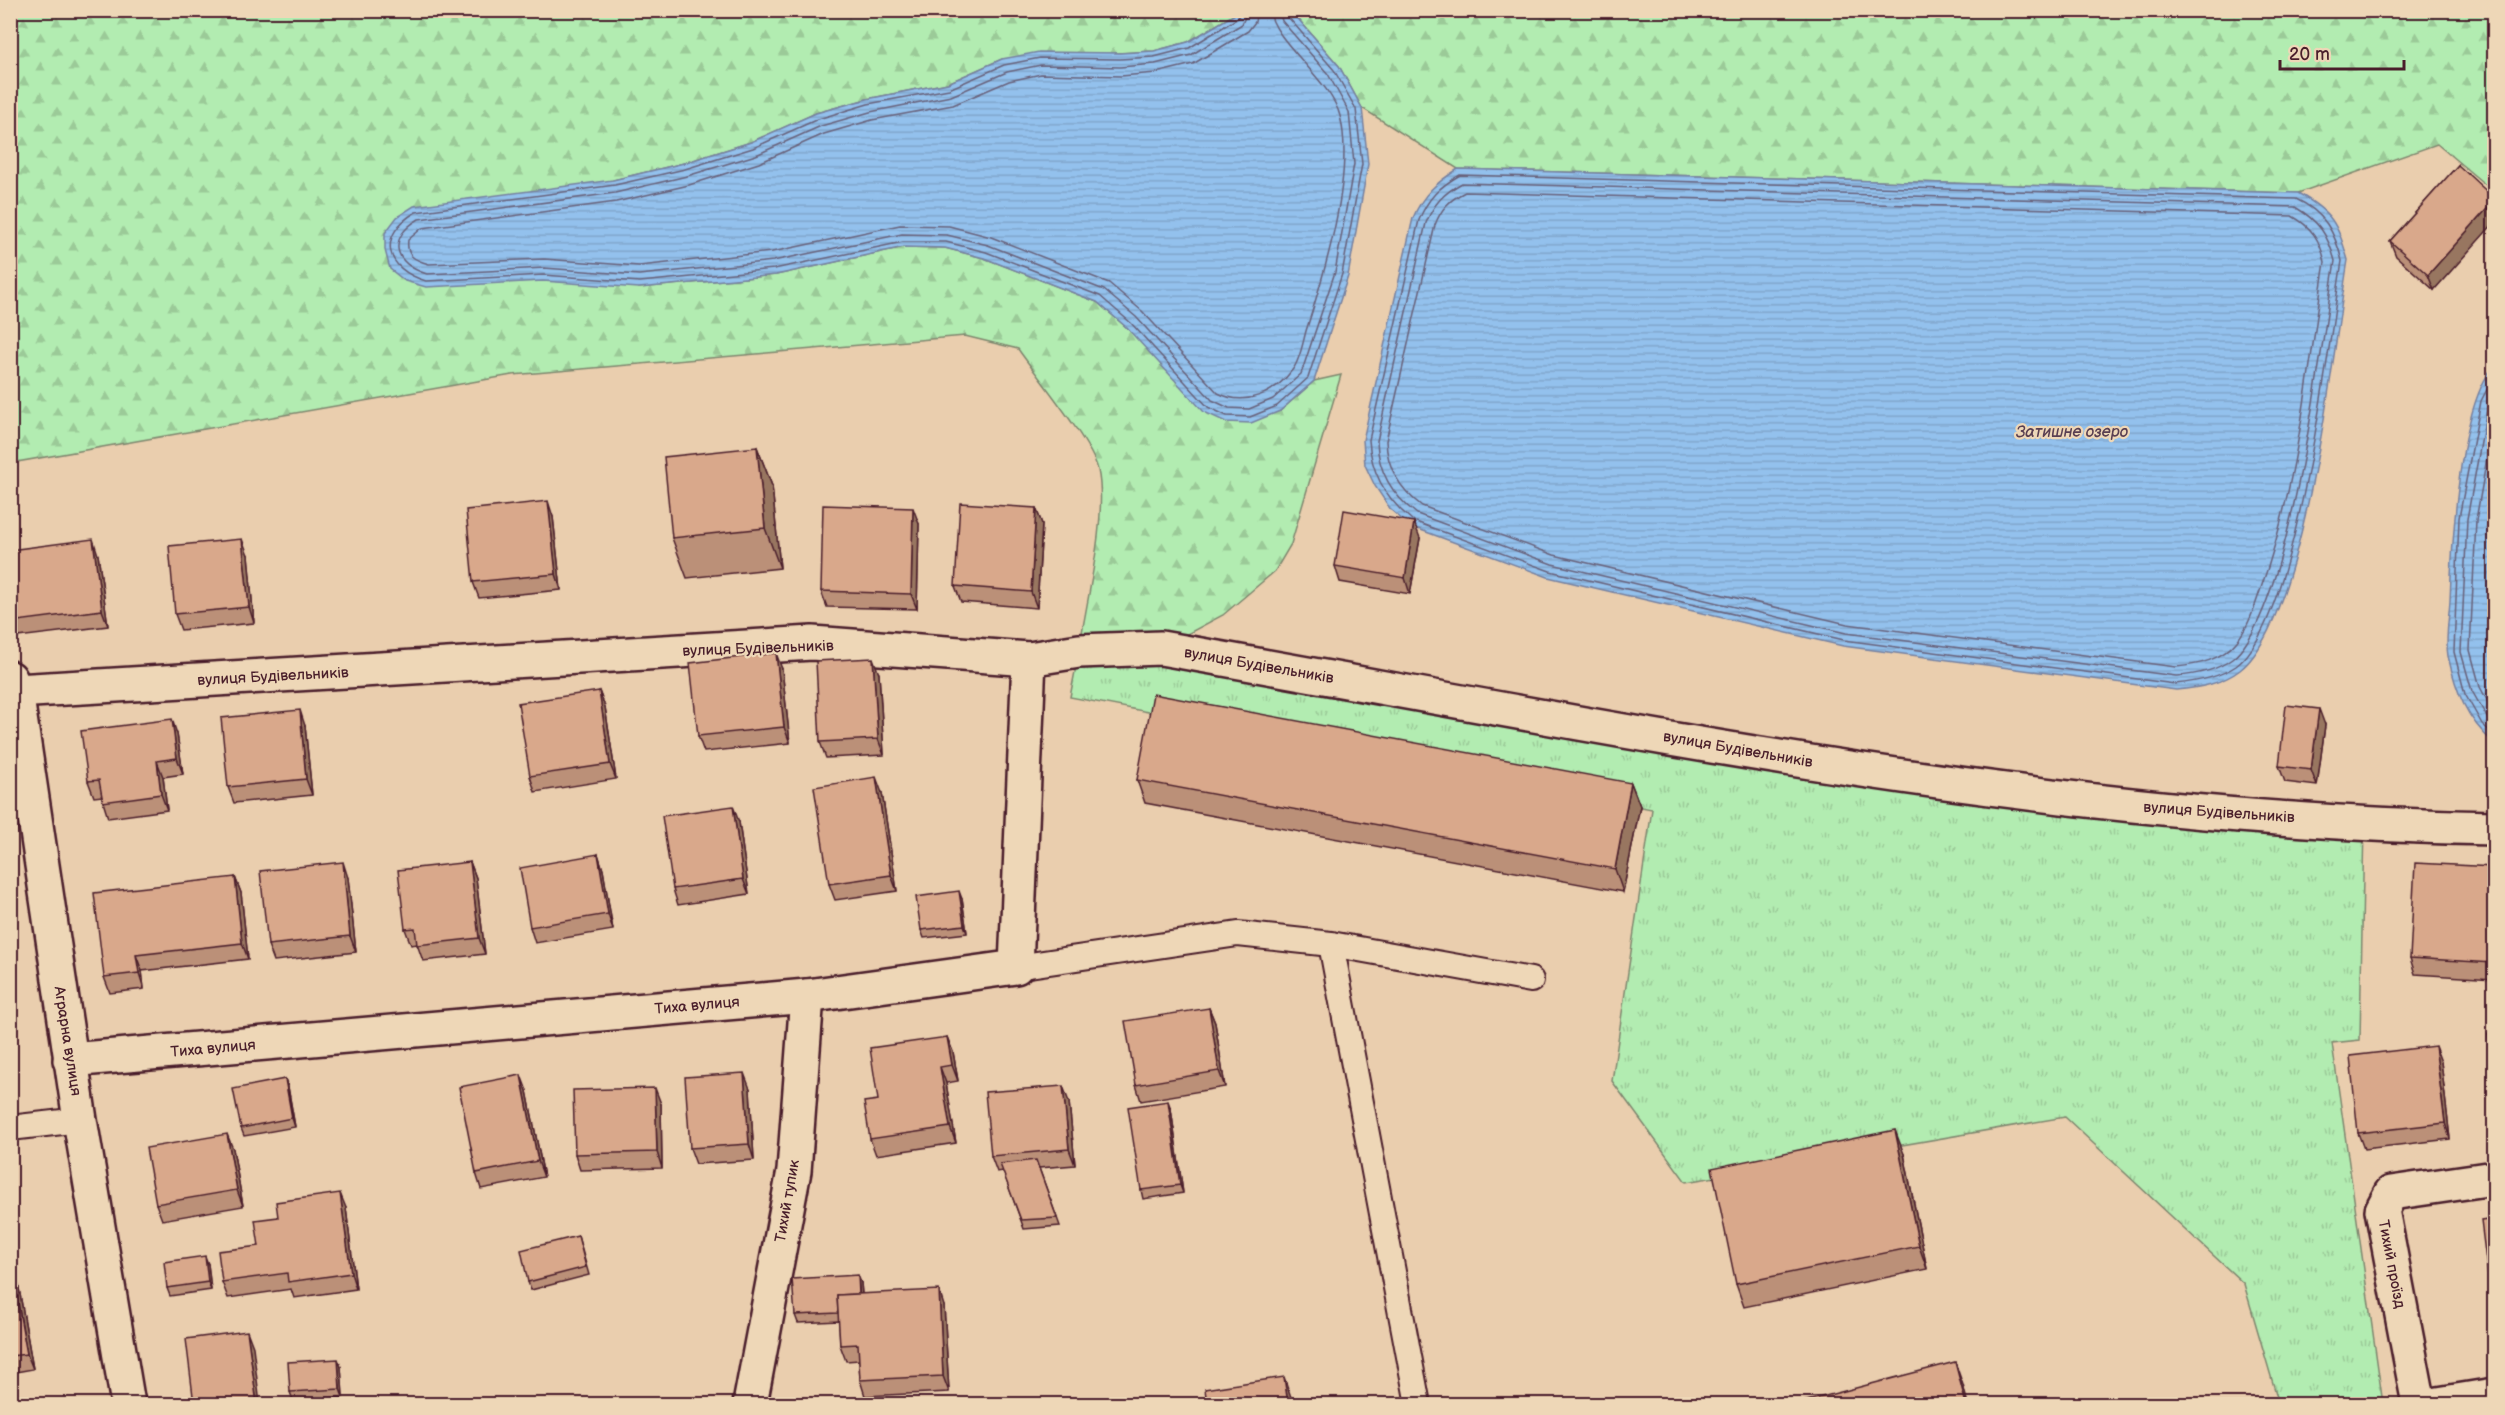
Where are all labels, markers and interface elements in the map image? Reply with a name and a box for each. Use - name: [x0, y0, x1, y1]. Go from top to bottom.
- scale bar: [2280, 33, 2404, 71]
- text: 20 m: [2289, 44, 2330, 65]
- water label: Затишне озеро: [2016, 423, 2129, 442]
- street label: вулиця Будівельників: [682, 636, 834, 661]
- street label: вулиця Будівельників: [1183, 643, 1335, 688]
- street label: вулиця Будівельників: [197, 663, 349, 690]
- street label: вулиця Будівельників: [1662, 727, 1814, 772]
- street label: вулиця Будівельників: [2143, 798, 2295, 827]
- street label: Аграрна вулиця: [49, 984, 86, 1097]
- street label: Тиха вулиця: [654, 992, 740, 1019]
- street label: Тиха вулиця: [170, 1035, 256, 1062]
- street label: Тихий тупик: [771, 1158, 804, 1244]
- street label: Тихий проїзд: [2374, 1218, 2409, 1310]

